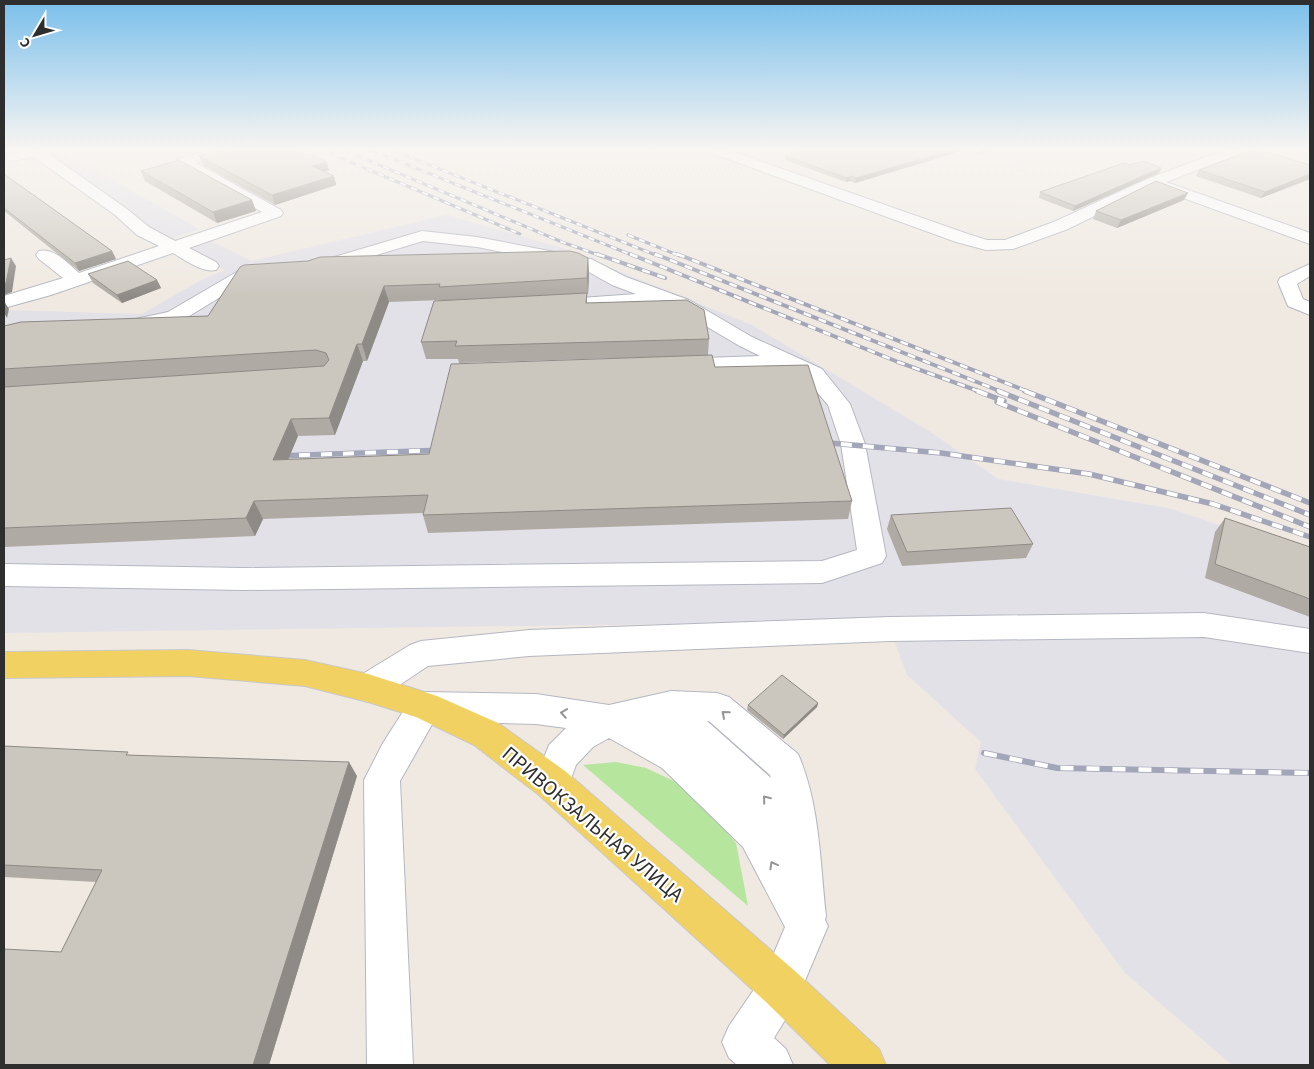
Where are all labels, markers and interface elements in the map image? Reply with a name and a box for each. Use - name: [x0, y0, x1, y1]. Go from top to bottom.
- north arrow: [10, 10, 60, 60]
- text: С: [15, 33, 36, 52]
- one-way arrow: [560, 709, 568, 719]
- one-way arrow: [722, 711, 731, 720]
- street label: ПРИВОКЗАЛЬНАЯ УЛИЦА: [496, 739, 691, 910]
- one-way arrow: [762, 796, 771, 805]
- one-way arrow: [769, 861, 779, 870]

